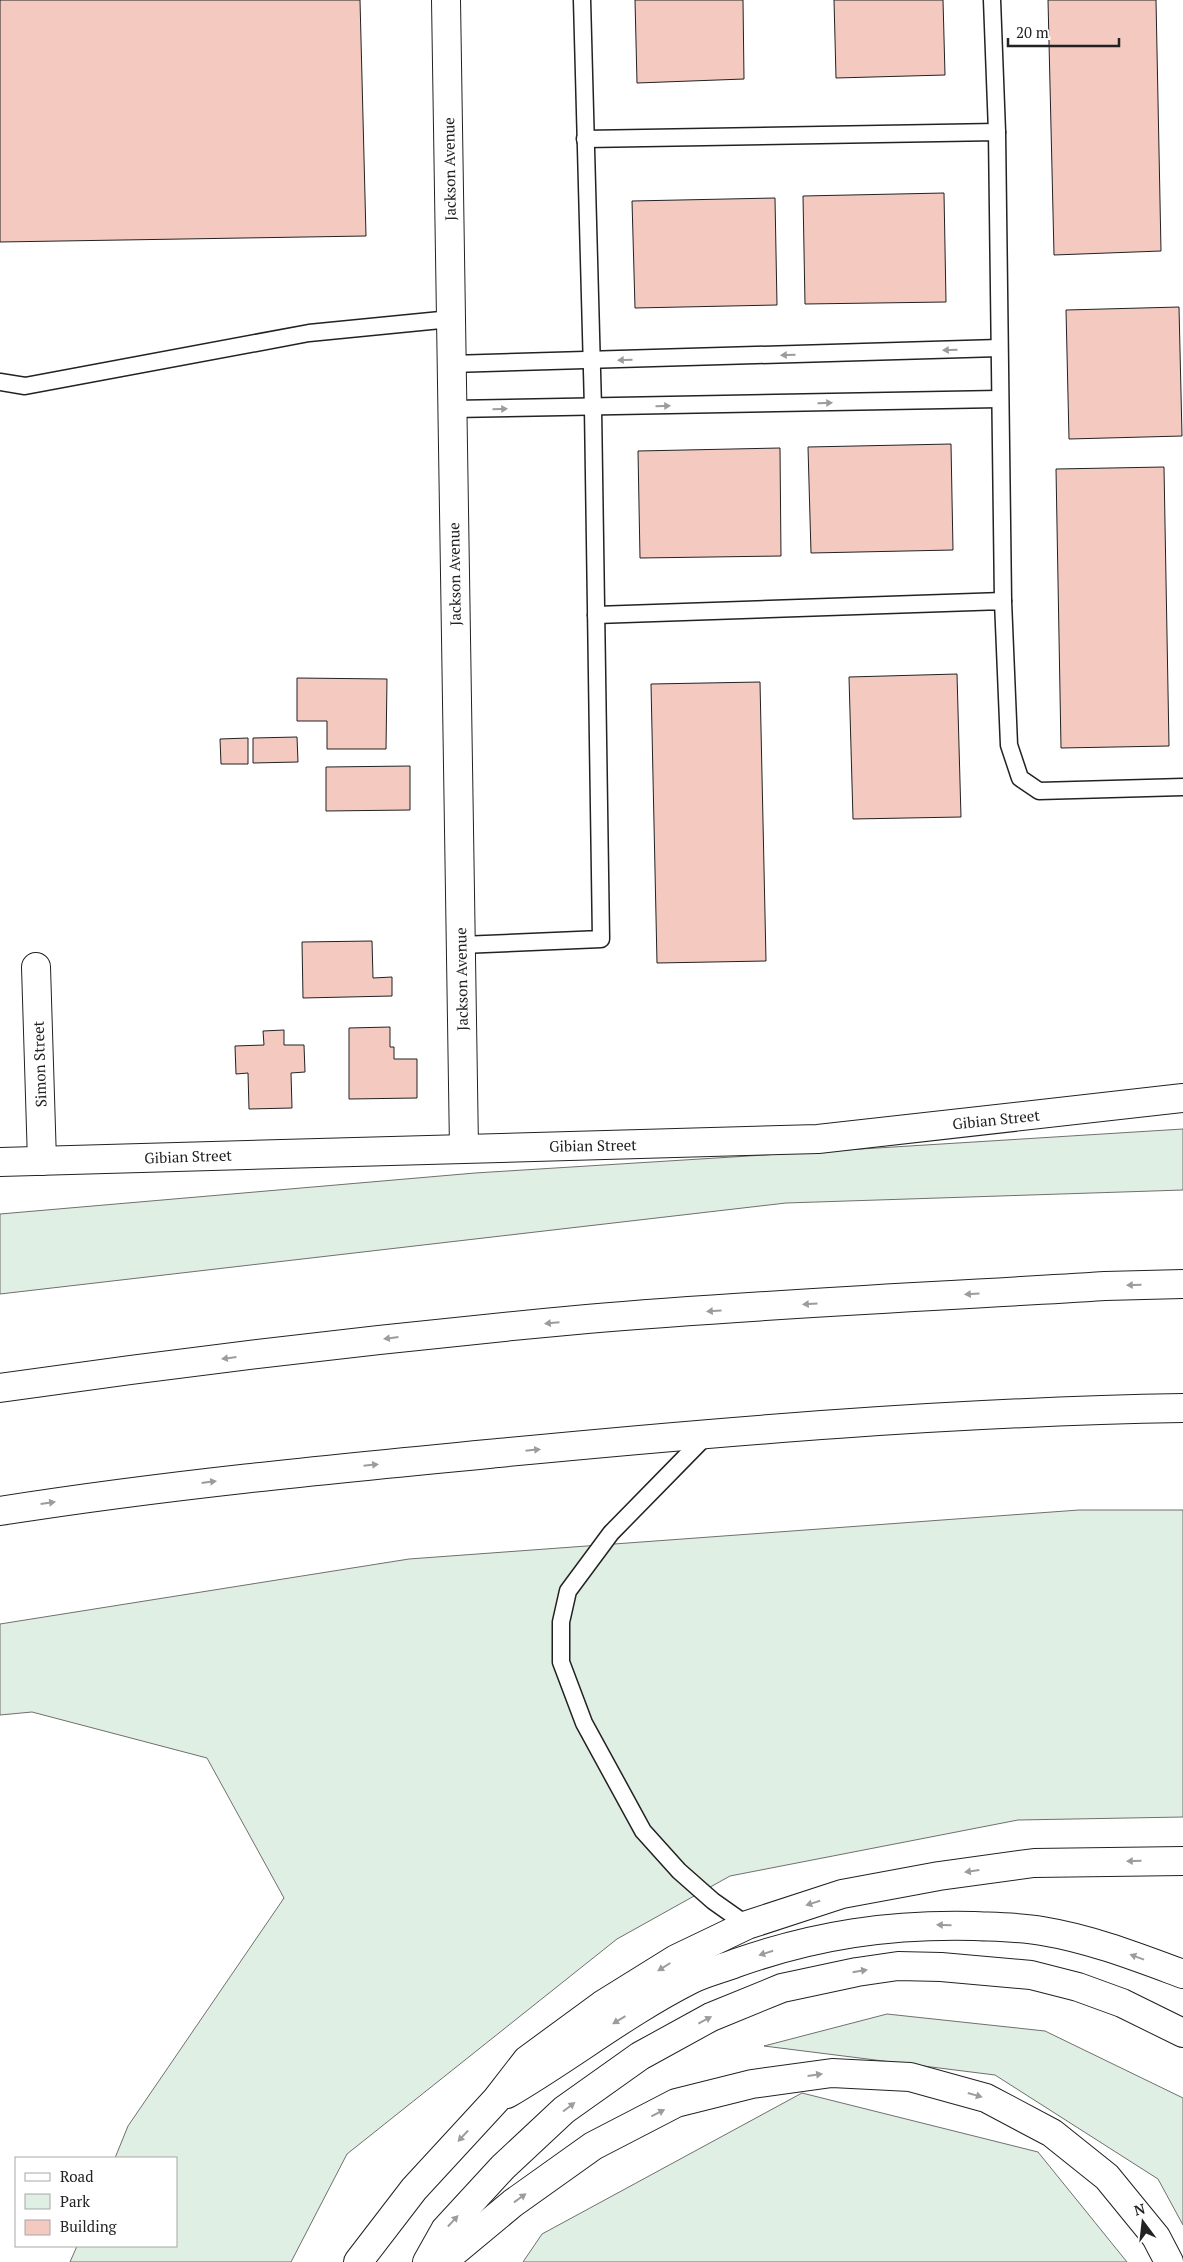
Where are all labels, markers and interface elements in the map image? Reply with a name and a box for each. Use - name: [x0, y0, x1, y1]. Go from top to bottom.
- scale bar: [1008, 15, 1119, 47]
- text: 20 m: [1016, 22, 1049, 42]
- street label: Jackson Avenue: [438, 117, 460, 221]
- one-way arrow: [942, 346, 958, 354]
- one-way arrow: [780, 351, 796, 359]
- one-way arrow: [617, 356, 633, 364]
- one-way arrow: [818, 398, 834, 406]
- one-way arrow: [655, 402, 671, 410]
- one-way arrow: [493, 405, 509, 413]
- street label: Jackson Avenue: [443, 522, 465, 626]
- street label: Jackson Avenue: [450, 927, 472, 1031]
- street label: Simon Street: [27, 1020, 51, 1108]
- street label: Gibian Street: [951, 1104, 1041, 1134]
- street label: Gibian Street: [549, 1134, 637, 1156]
- street label: Gibian Street: [144, 1144, 233, 1168]
- one-way arrow: [1126, 1281, 1142, 1289]
- one-way arrow: [964, 1291, 980, 1299]
- one-way arrow: [802, 1301, 818, 1309]
- one-way arrow: [706, 1307, 722, 1315]
- one-way arrow: [544, 1319, 560, 1327]
- one-way arrow: [382, 1334, 398, 1342]
- one-way arrow: [221, 1354, 237, 1362]
- one-way arrow: [525, 1445, 541, 1453]
- one-way arrow: [363, 1461, 379, 1469]
- one-way arrow: [202, 1478, 218, 1486]
- one-way arrow: [41, 1499, 57, 1507]
- one-way arrow: [1126, 1858, 1142, 1866]
- one-way arrow: [964, 1867, 980, 1875]
- one-way arrow: [806, 1900, 821, 1907]
- one-way arrow: [935, 1921, 951, 1929]
- one-way arrow: [759, 1949, 774, 1957]
- one-way arrow: [1129, 1953, 1144, 1961]
- one-way arrow: [658, 1962, 671, 1971]
- one-way arrow: [852, 1967, 868, 1975]
- one-way arrow: [612, 2016, 627, 2024]
- one-way arrow: [698, 2016, 713, 2024]
- one-way arrow: [808, 2071, 824, 2079]
- one-way arrow: [967, 2091, 983, 2099]
- one-way arrow: [562, 2102, 575, 2112]
- one-way arrow: [651, 2109, 665, 2117]
- one-way arrow: [457, 2130, 469, 2142]
- legend: [15, 2157, 178, 2247]
- text: Road: [60, 2166, 93, 2186]
- text: Park: [60, 2191, 90, 2211]
- one-way arrow: [514, 2193, 527, 2203]
- north arrow: [1118, 2197, 1168, 2247]
- text: N: [1132, 2198, 1147, 2220]
- text: Building: [60, 2216, 118, 2236]
- one-way arrow: [447, 2216, 459, 2228]

